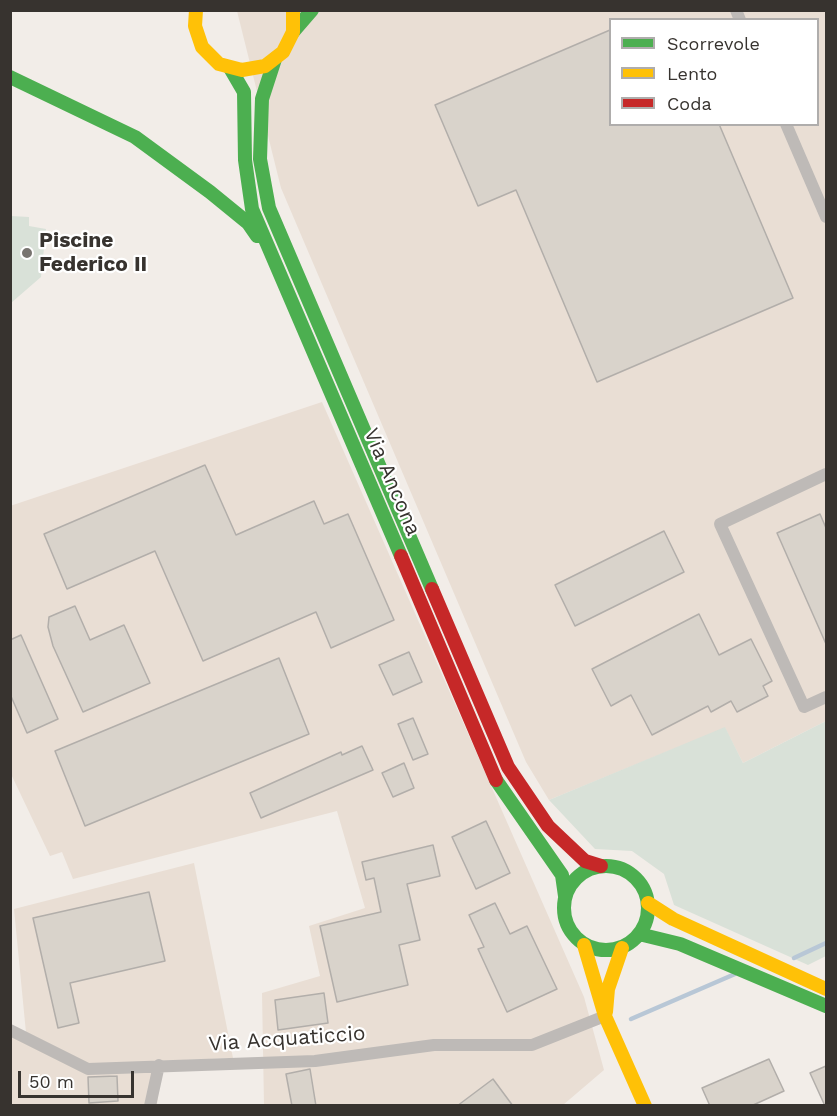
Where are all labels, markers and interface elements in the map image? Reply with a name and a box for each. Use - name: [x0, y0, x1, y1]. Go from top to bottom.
- legend: [609, 18, 819, 126]
- text: Scorrevole: [667, 33, 760, 54]
- text: Lento: [667, 63, 717, 84]
- text: Coda: [667, 93, 712, 114]
- place label: Piscine Federico II: [39, 228, 147, 278]
- marker: Piscine Federico II: [20, 246, 34, 260]
- street label: Via Ancona: [358, 424, 426, 540]
- street label: Via Acquaticcio: [208, 1021, 366, 1057]
- scale bar: [21, 1059, 136, 1097]
- text: 50 m: [29, 1071, 74, 1092]

